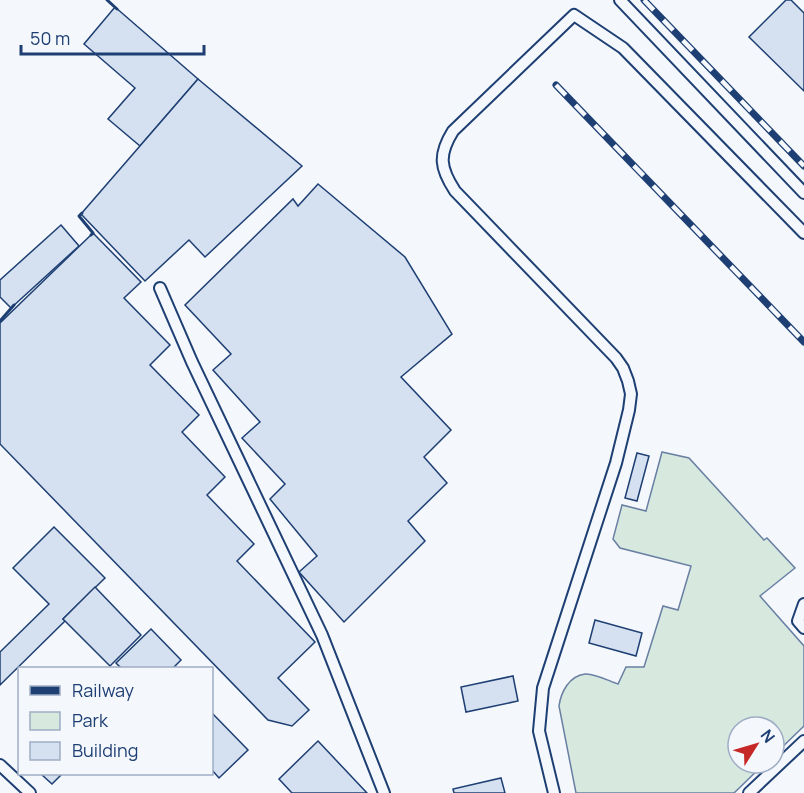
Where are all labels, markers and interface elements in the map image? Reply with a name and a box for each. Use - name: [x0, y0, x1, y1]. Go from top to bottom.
- scale bar: [21, 18, 204, 56]
- text: 50 m: [30, 26, 70, 50]
- legend: [18, 667, 213, 775]
- text: Railway: [72, 678, 134, 702]
- text: Park: [72, 708, 109, 732]
- north arrow: [726, 715, 786, 775]
- text: N: [756, 725, 780, 747]
- text: Building: [72, 738, 138, 762]

